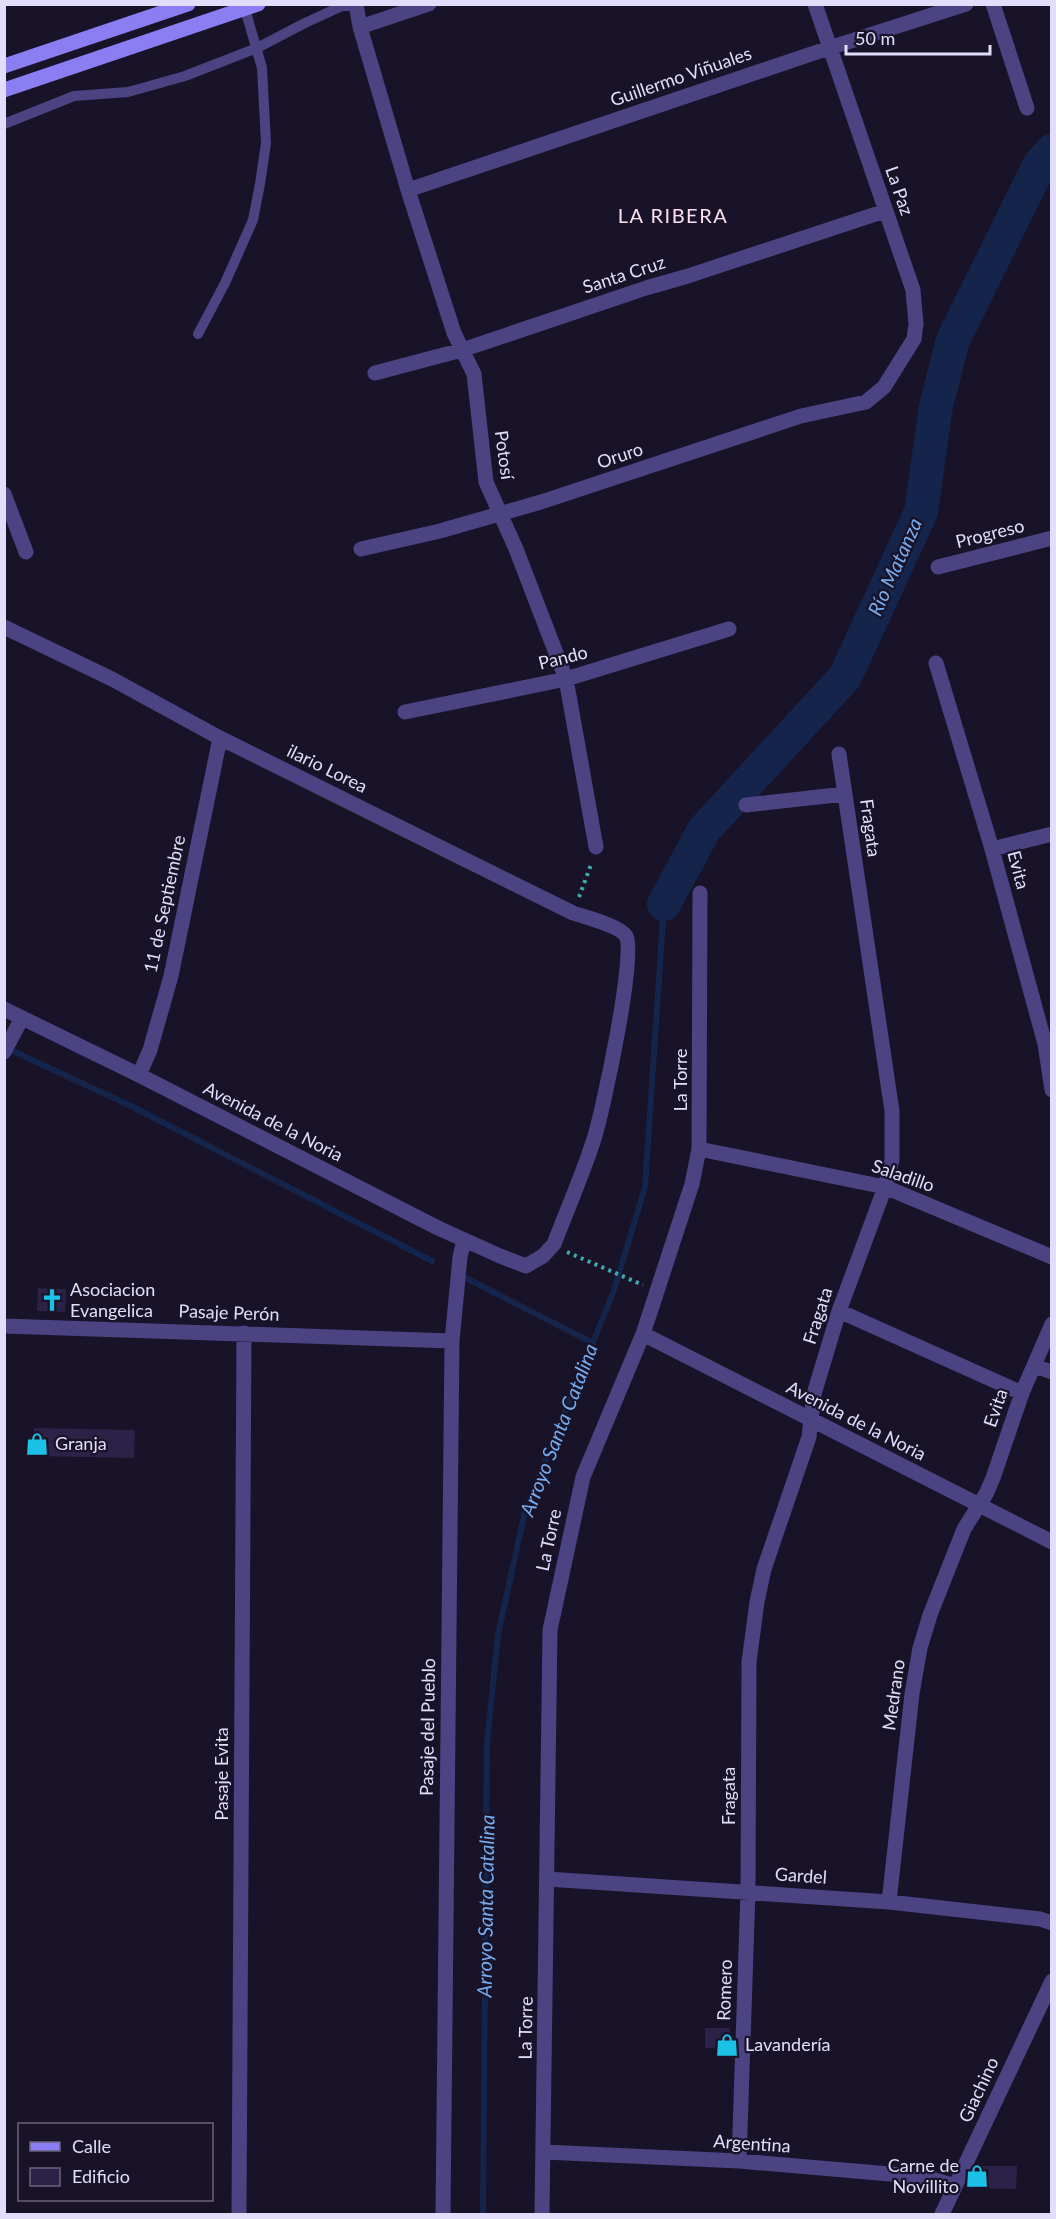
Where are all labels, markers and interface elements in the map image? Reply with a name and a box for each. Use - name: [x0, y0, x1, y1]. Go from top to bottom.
- scale bar: [846, 18, 990, 56]
- text: 50 m: [855, 27, 895, 49]
- street label: Guillermo Viñuales: [607, 42, 754, 111]
- street label: La Paz: [881, 163, 919, 218]
- district label: LA RIBERA: [618, 203, 728, 227]
- street label: Santa Cruz: [580, 250, 668, 298]
- street label: Potosí: [491, 429, 519, 481]
- street label: Oruro: [594, 437, 646, 473]
- water label: Río Matanza: [862, 514, 926, 619]
- street label: Progreso: [953, 514, 1026, 552]
- street label: Pando: [536, 640, 590, 674]
- street label: ilario Lorea: [284, 739, 371, 797]
- street label: Fragata: [856, 797, 886, 858]
- street label: 11 de Septiembre: [139, 833, 189, 975]
- street label: Evita: [1003, 848, 1035, 891]
- street label: La Torre: [669, 1048, 691, 1112]
- street label: Avenida de la Noria: [200, 1076, 347, 1166]
- street label: Saladillo: [869, 1154, 938, 1196]
- place label: Asociacion Evangelica: [70, 1278, 155, 1321]
- street label: Fragata: [798, 1285, 837, 1347]
- church icon: Asociacion Evangelica: [39, 1287, 65, 1313]
- street label: Pasaje Perón: [178, 1299, 280, 1325]
- water label: Arroyo Santa Catalina: [514, 1340, 602, 1520]
- street label: Avenida de la Noria: [783, 1375, 930, 1465]
- street label: Evita: [978, 1386, 1012, 1430]
- shop icon: Granja: [24, 1431, 50, 1457]
- place label: Granja: [55, 1432, 107, 1454]
- street label: La Torre: [531, 1507, 565, 1573]
- street label: Pasaje del Pueblo: [415, 1658, 439, 1796]
- street label: Medrano: [877, 1658, 909, 1732]
- street label: Pasaje Evita: [210, 1727, 232, 1821]
- street label: Fragata: [717, 1767, 739, 1825]
- water label: Arroyo Santa Catalina: [471, 1814, 499, 1998]
- street label: Gardel: [774, 1862, 828, 1888]
- street label: Romero: [712, 1959, 736, 2021]
- street label: La Torre: [513, 1996, 537, 2060]
- shop icon: Lavandería: [714, 2032, 740, 2058]
- place label: Lavandería: [745, 2033, 830, 2055]
- street label: Giachino: [953, 2053, 1003, 2126]
- legend: [18, 2123, 213, 2201]
- street label: Argentina: [713, 2129, 791, 2157]
- text: Calle: [72, 2135, 111, 2157]
- place label: Carne de Novillito: [888, 2154, 959, 2197]
- shop icon: Carne de Novillito: [964, 2163, 990, 2189]
- text: Edificio: [72, 2165, 130, 2187]

